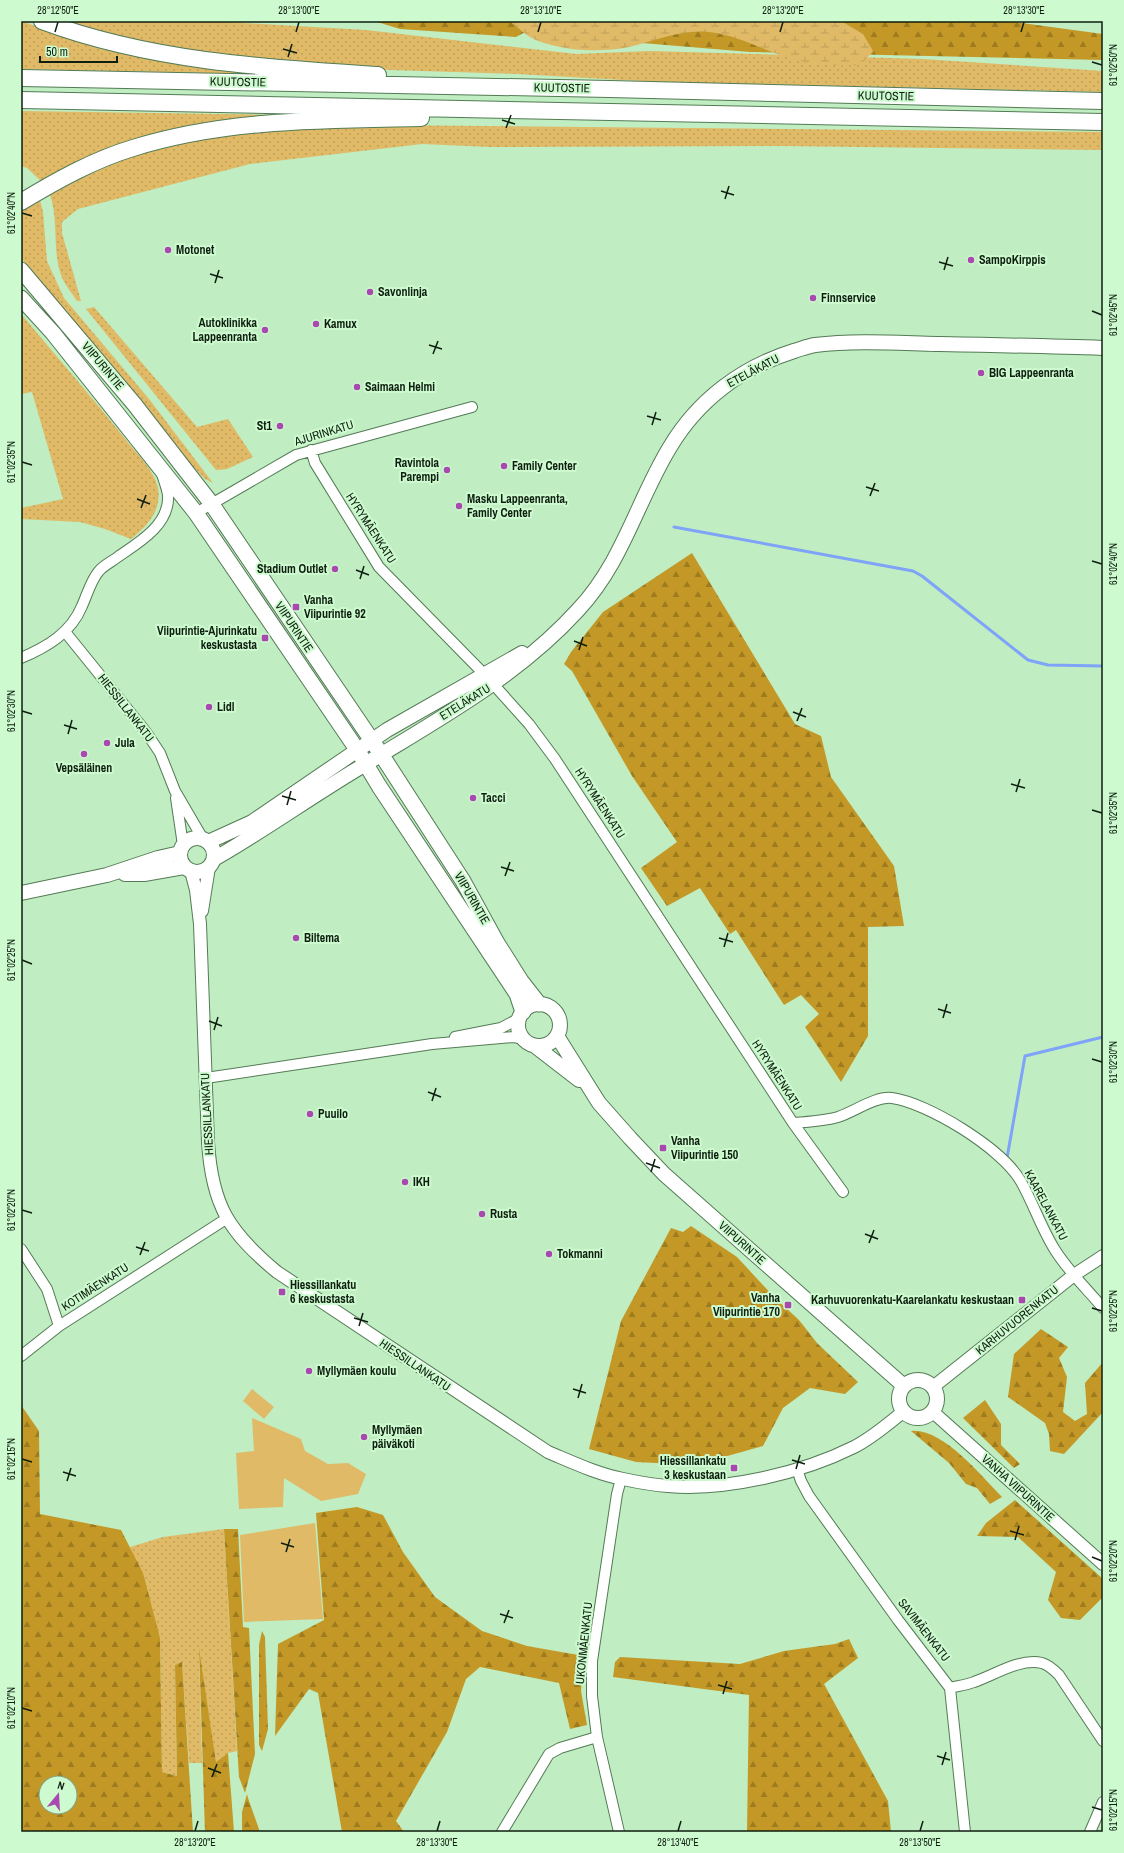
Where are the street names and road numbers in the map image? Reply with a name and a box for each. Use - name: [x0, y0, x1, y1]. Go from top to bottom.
- street label: KUUTOSTIE: [210, 74, 266, 90]
- street label: KUUTOSTIE: [534, 80, 590, 96]
- street label: KUUTOSTIE: [858, 88, 914, 104]
- street label: VIIPURINTIE: [78, 339, 128, 393]
- street label: ETELÄKATU: [724, 351, 782, 391]
- street label: AJURINKATU: [292, 416, 356, 450]
- street label: HYRYMÄENKATU: [342, 490, 400, 566]
- street label: VIIPURINTIE: [271, 598, 317, 656]
- street label: HIESSILLANKATU: [94, 671, 158, 745]
- street label: ETELÄKATU: [437, 680, 493, 724]
- street label: HYRYMÄENKATU: [571, 765, 629, 841]
- street label: VIIPURINTIE: [451, 869, 493, 927]
- street label: HYRYMÄENKATU: [748, 1037, 806, 1113]
- street label: HIESSILLANKATU: [197, 1072, 217, 1156]
- street label: KAARELANKATU: [1021, 1167, 1071, 1243]
- street label: VIIPURINTIE: [715, 1218, 769, 1268]
- street label: KOTIMÄENKATU: [58, 1259, 132, 1315]
- street label: KARHUVUORENKATU: [972, 1282, 1062, 1358]
- street label: HIESSILLANKATU: [376, 1335, 454, 1395]
- street label: VANHA VIIPURINTIE: [978, 1451, 1058, 1525]
- street label: SAVIMÄENKATU: [894, 1595, 954, 1665]
- street label: UKONMÄENKATU: [572, 1601, 596, 1685]

